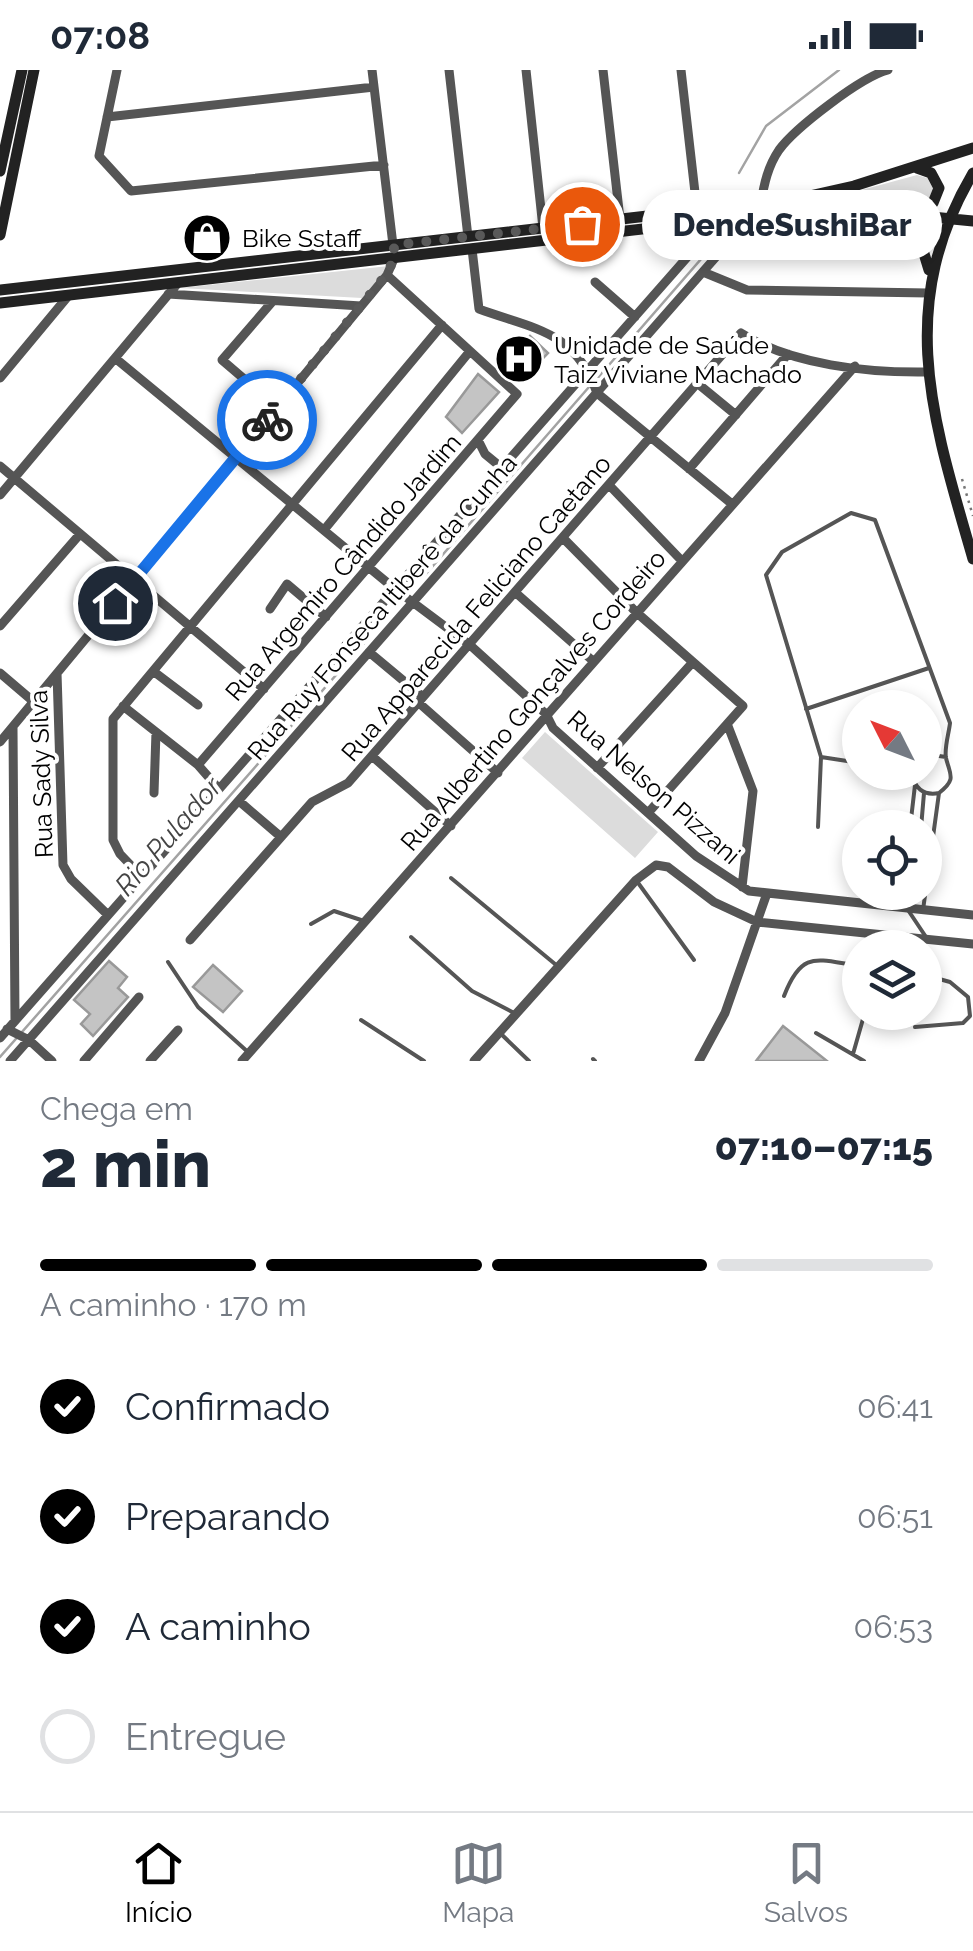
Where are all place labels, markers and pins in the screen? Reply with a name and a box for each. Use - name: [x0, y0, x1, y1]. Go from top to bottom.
- pin: [540, 182, 625, 267]
- callout: DendeSushiBar: [642, 189, 942, 259]
- shop icon: Bike Sstaff: [181, 212, 233, 264]
- place label: Bike Sstaff: [242, 223, 362, 253]
- place label: Unidade de Saúde Taiz Viviane Machado: [554, 330, 802, 389]
- hospital icon: Unidade de Saúde Taiz Viviane Machado: [493, 333, 545, 385]
- pin: [73, 561, 158, 646]

